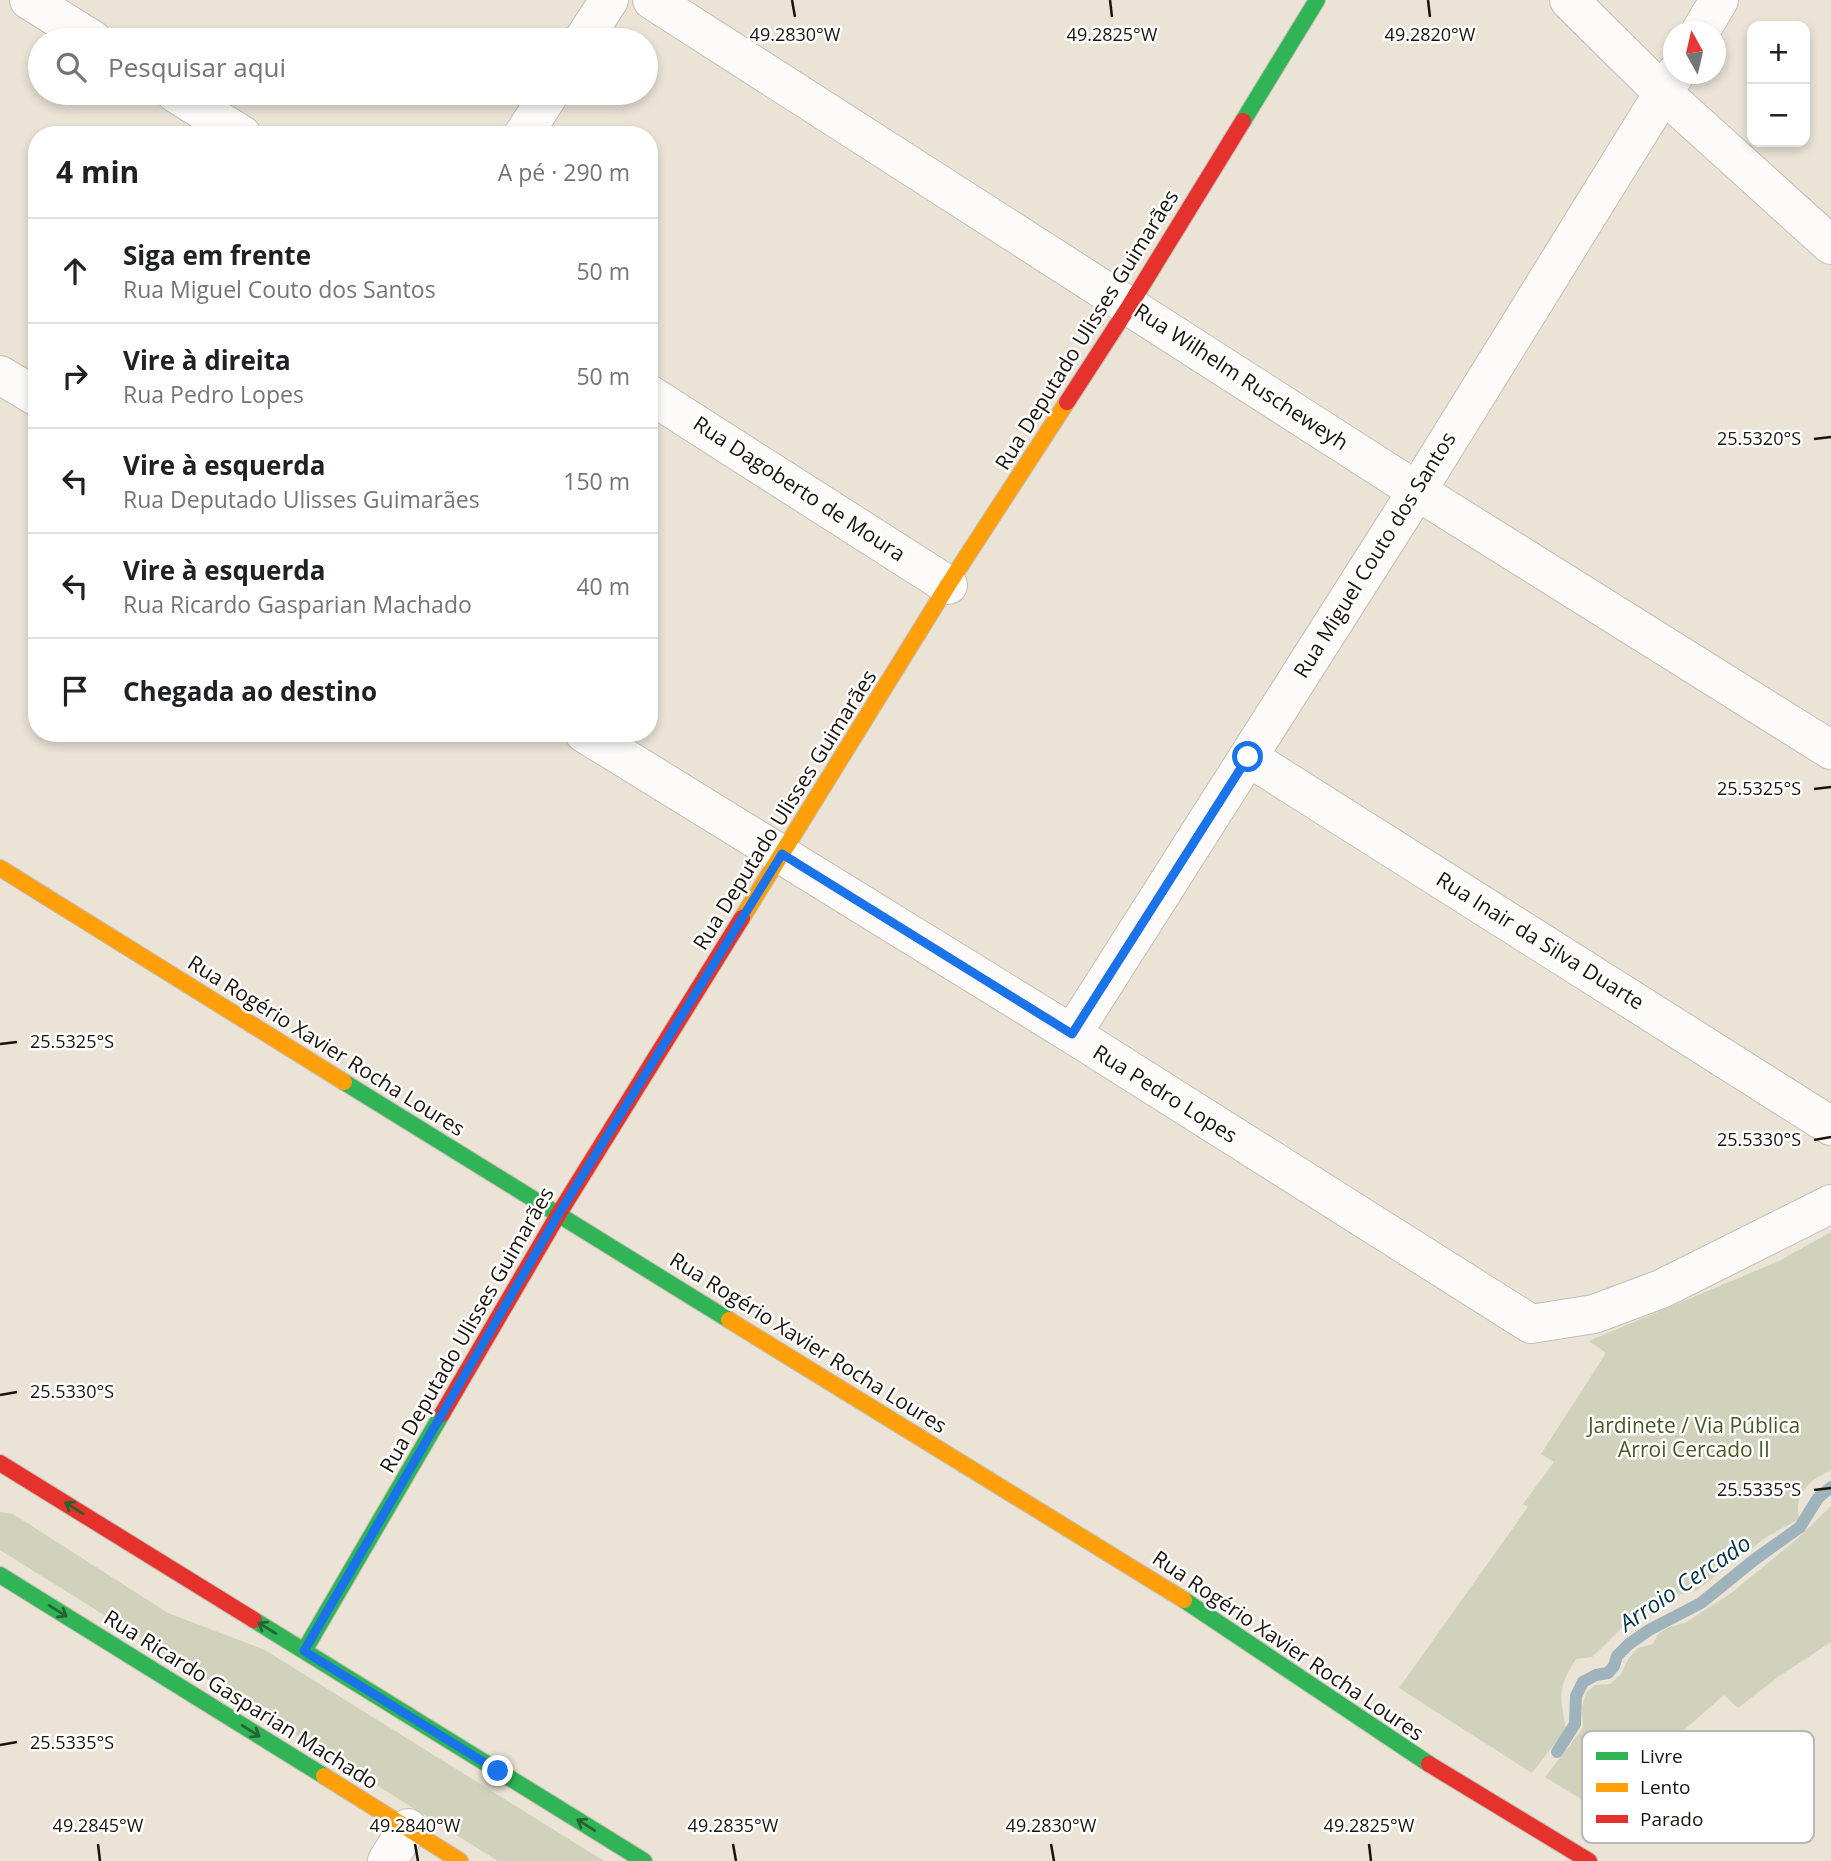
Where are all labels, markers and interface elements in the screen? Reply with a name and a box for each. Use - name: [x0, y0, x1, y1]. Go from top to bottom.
- north arrow: [1663, 21, 1726, 84]
- map controls: [1747, 21, 1810, 147]
- button: +: [1747, 21, 1810, 84]
- text: 49.2830°W: [750, 22, 841, 46]
- text: 49.2825°W: [1067, 22, 1158, 46]
- text: 49.2820°W: [1385, 22, 1476, 46]
- search box: [28, 28, 658, 105]
- icon: search: [52, 48, 90, 86]
- text: Pesquisar aqui: [108, 49, 286, 85]
- button: −: [1747, 84, 1810, 147]
- text: 4 min: [56, 151, 139, 192]
- text: A pé · 290 m: [498, 156, 630, 188]
- street label: Rua Deputado Ulisses Guimarães: [988, 184, 1184, 475]
- text: Siga em frente: [123, 237, 311, 273]
- icon: ahead: [56, 252, 94, 290]
- text: 50 m: [576, 255, 630, 287]
- text: Rua Miguel Couto dos Santos: [123, 273, 436, 305]
- street label: Rua Wilhelm Ruscheweyh: [1129, 296, 1354, 456]
- text: Vire à direita: [123, 342, 291, 378]
- icon: right: [56, 357, 94, 395]
- text: 50 m: [576, 360, 630, 392]
- text: Rua Pedro Lopes: [123, 378, 304, 410]
- street label: Rua Dagoberto de Moura: [688, 409, 911, 567]
- street label: Rua Miguel Couto dos Santos: [1287, 426, 1462, 683]
- text: 25.5320°S: [1717, 426, 1801, 450]
- text: Vire à esquerda: [123, 447, 325, 483]
- icon: left: [56, 462, 94, 500]
- text: 150 m: [563, 465, 630, 497]
- text: Rua Deputado Ulisses Guimarães: [123, 483, 480, 515]
- text: Vire à esquerda: [123, 552, 325, 588]
- icon: left: [56, 567, 94, 605]
- text: 40 m: [576, 570, 630, 602]
- text: Rua Ricardo Gasparian Machado: [123, 588, 472, 620]
- street label: Rua Deputado Ulisses Guimarães: [686, 664, 882, 955]
- icon: arrive: [56, 672, 94, 710]
- text: Chegada ao destino: [123, 673, 377, 709]
- route start: [1232, 741, 1263, 772]
- text: 25.5325°S: [1717, 776, 1801, 800]
- street label: Rua Inair da Silva Duarte: [1431, 865, 1650, 1016]
- street label: Rua Rogério Xavier Rocha Loures: [183, 948, 470, 1142]
- text: 25.5325°S: [30, 1029, 114, 1053]
- street label: Rua Pedro Lopes: [1088, 1038, 1243, 1149]
- text: 25.5330°S: [1717, 1127, 1801, 1151]
- street label: Rua Deputado Ulisses Guimarães: [373, 1182, 560, 1477]
- street label: Rua Rogério Xavier Rocha Loures: [665, 1245, 952, 1439]
- text: 25.5330°S: [30, 1379, 114, 1403]
- park label: Jardinete / Via Pública Arroi Cercado II: [1586, 1411, 1800, 1463]
- text: 25.5335°S: [1717, 1477, 1801, 1501]
- one-way arrow: [64, 1501, 84, 1515]
- water label: Arroio Cercado: [1611, 1526, 1757, 1639]
- street label: Rua Rogério Xavier Rocha Loures: [1147, 1544, 1430, 1747]
- street label: Rua Ricardo Gasparian Machado: [99, 1603, 384, 1795]
- one-way arrow: [48, 1604, 67, 1619]
- one-way arrow: [258, 1621, 278, 1635]
- one-way arrow: [241, 1724, 260, 1739]
- text: 25.5335°S: [30, 1730, 114, 1754]
- legend: [1582, 1731, 1814, 1843]
- text: Livre: [1640, 1743, 1683, 1769]
- route end: [482, 1755, 513, 1786]
- text: Lento: [1640, 1774, 1690, 1800]
- text: Parado: [1640, 1806, 1703, 1832]
- text: 49.2845°W: [53, 1813, 144, 1837]
- text: 49.2840°W: [370, 1813, 461, 1837]
- text: 49.2835°W: [688, 1813, 779, 1837]
- text: 49.2830°W: [1006, 1813, 1097, 1837]
- text: 49.2825°W: [1324, 1813, 1415, 1837]
- one-way arrow: [576, 1818, 596, 1832]

